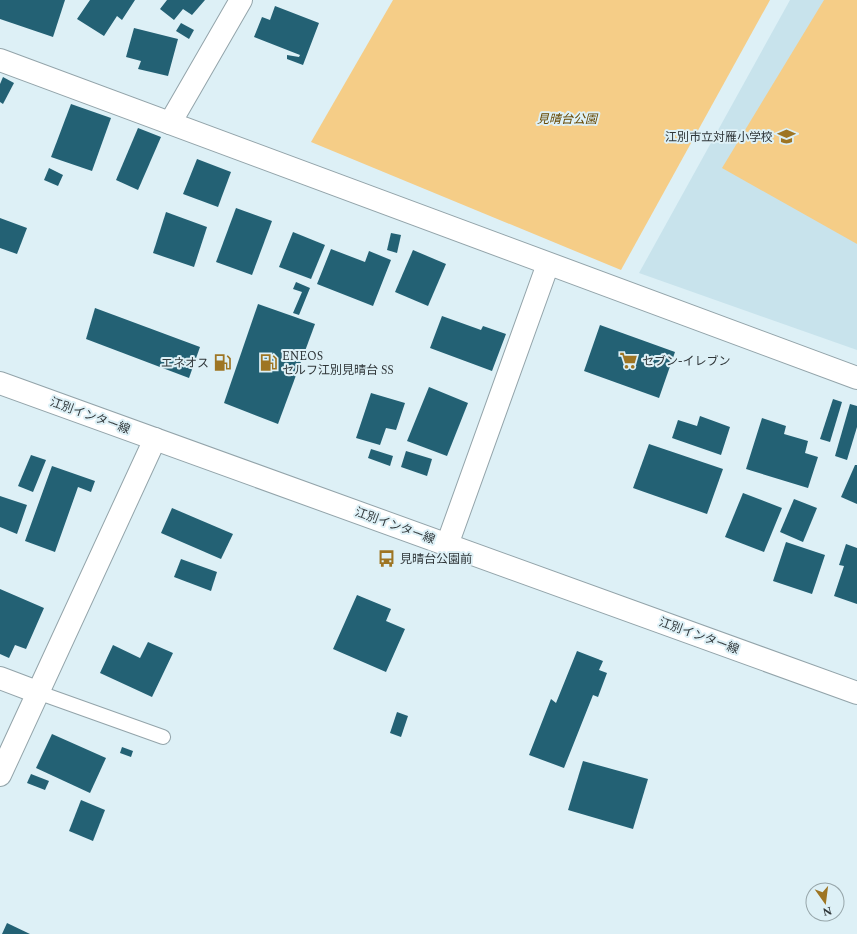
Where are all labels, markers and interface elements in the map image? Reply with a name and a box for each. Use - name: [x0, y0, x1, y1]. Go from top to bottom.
- park label: 見晴台公園: [537, 110, 599, 129]
- school or university icon: 江別市立対雁小学校: [776, 127, 796, 147]
- place label: 江別市立対雁小学校: [665, 128, 773, 147]
- place label: ENEOS セルフ江別見晴台 SS: [282, 347, 394, 380]
- supermarket icon: セブン-イレブン: [619, 351, 639, 371]
- place label: セブン-イレブン: [642, 352, 731, 371]
- fuel station icon: エネオス: [212, 353, 232, 373]
- fuel station icon: ENEOS セルフ江別見晴台 SS: [259, 353, 279, 373]
- place label: エネオス: [161, 354, 209, 373]
- street label: 江別インター線: [47, 393, 133, 439]
- street label: 江別インター線: [352, 503, 438, 549]
- bus stop icon: 見晴台公園前: [377, 549, 397, 569]
- place label: 見晴台公園前: [400, 550, 472, 569]
- street label: 江別インター線: [656, 613, 742, 659]
- north arrow: [805, 882, 845, 922]
- text: N: [821, 902, 834, 921]

